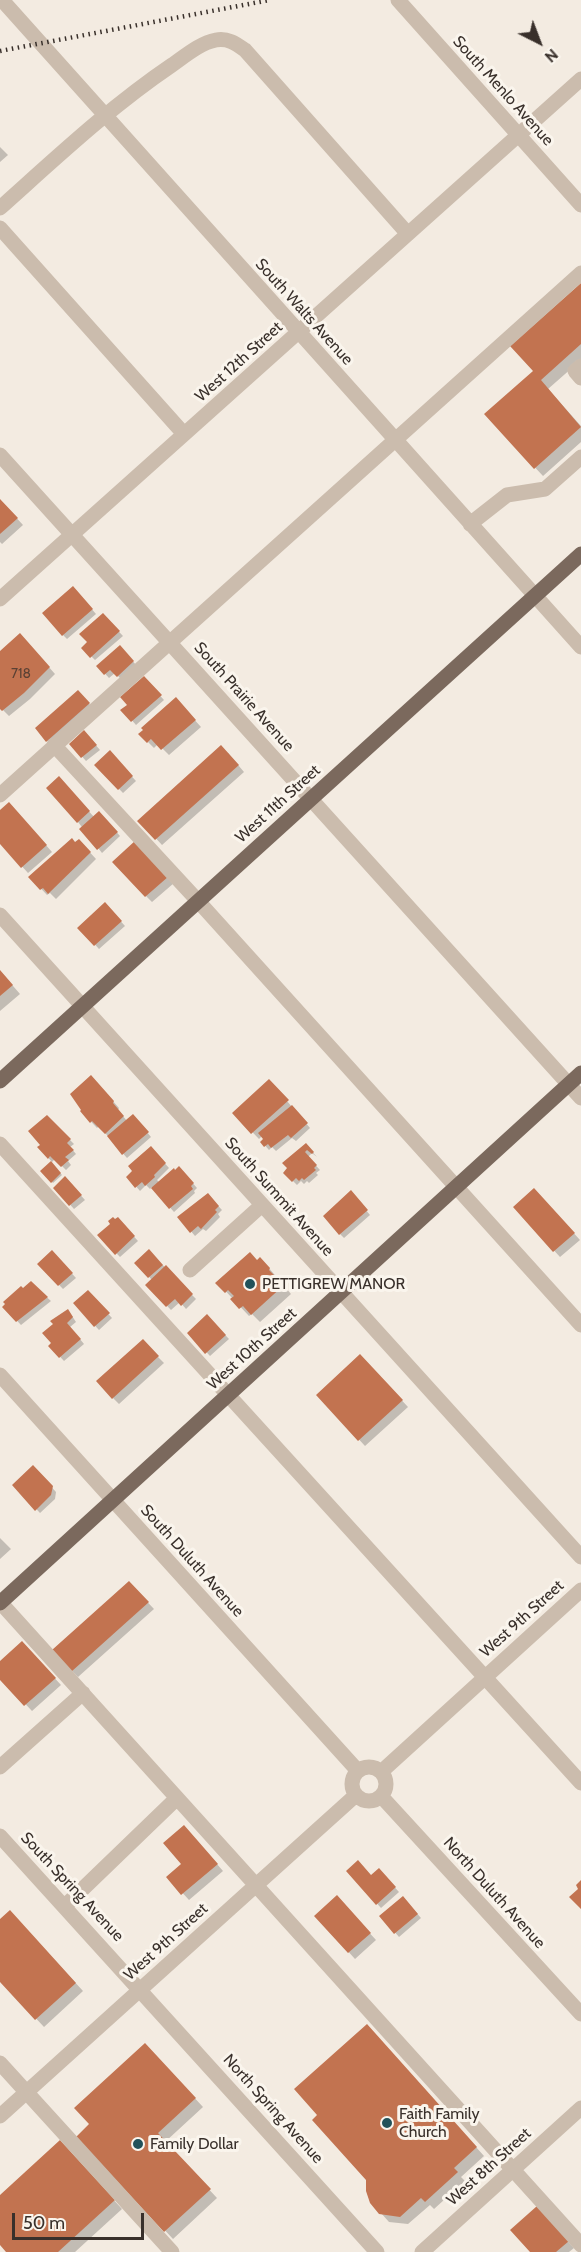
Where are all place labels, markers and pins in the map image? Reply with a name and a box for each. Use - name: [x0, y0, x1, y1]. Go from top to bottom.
- place label: PETTIGREW MANOR: [262, 1274, 405, 1294]
- marker: PETTIGREW MANOR: [243, 1277, 257, 1291]
- place label: Faith Family Church: [399, 2104, 479, 2142]
- marker: Faith Family Church: [380, 2116, 394, 2130]
- place label: Family Dollar: [150, 2134, 239, 2154]
- marker: Family Dollar: [131, 2137, 145, 2151]

